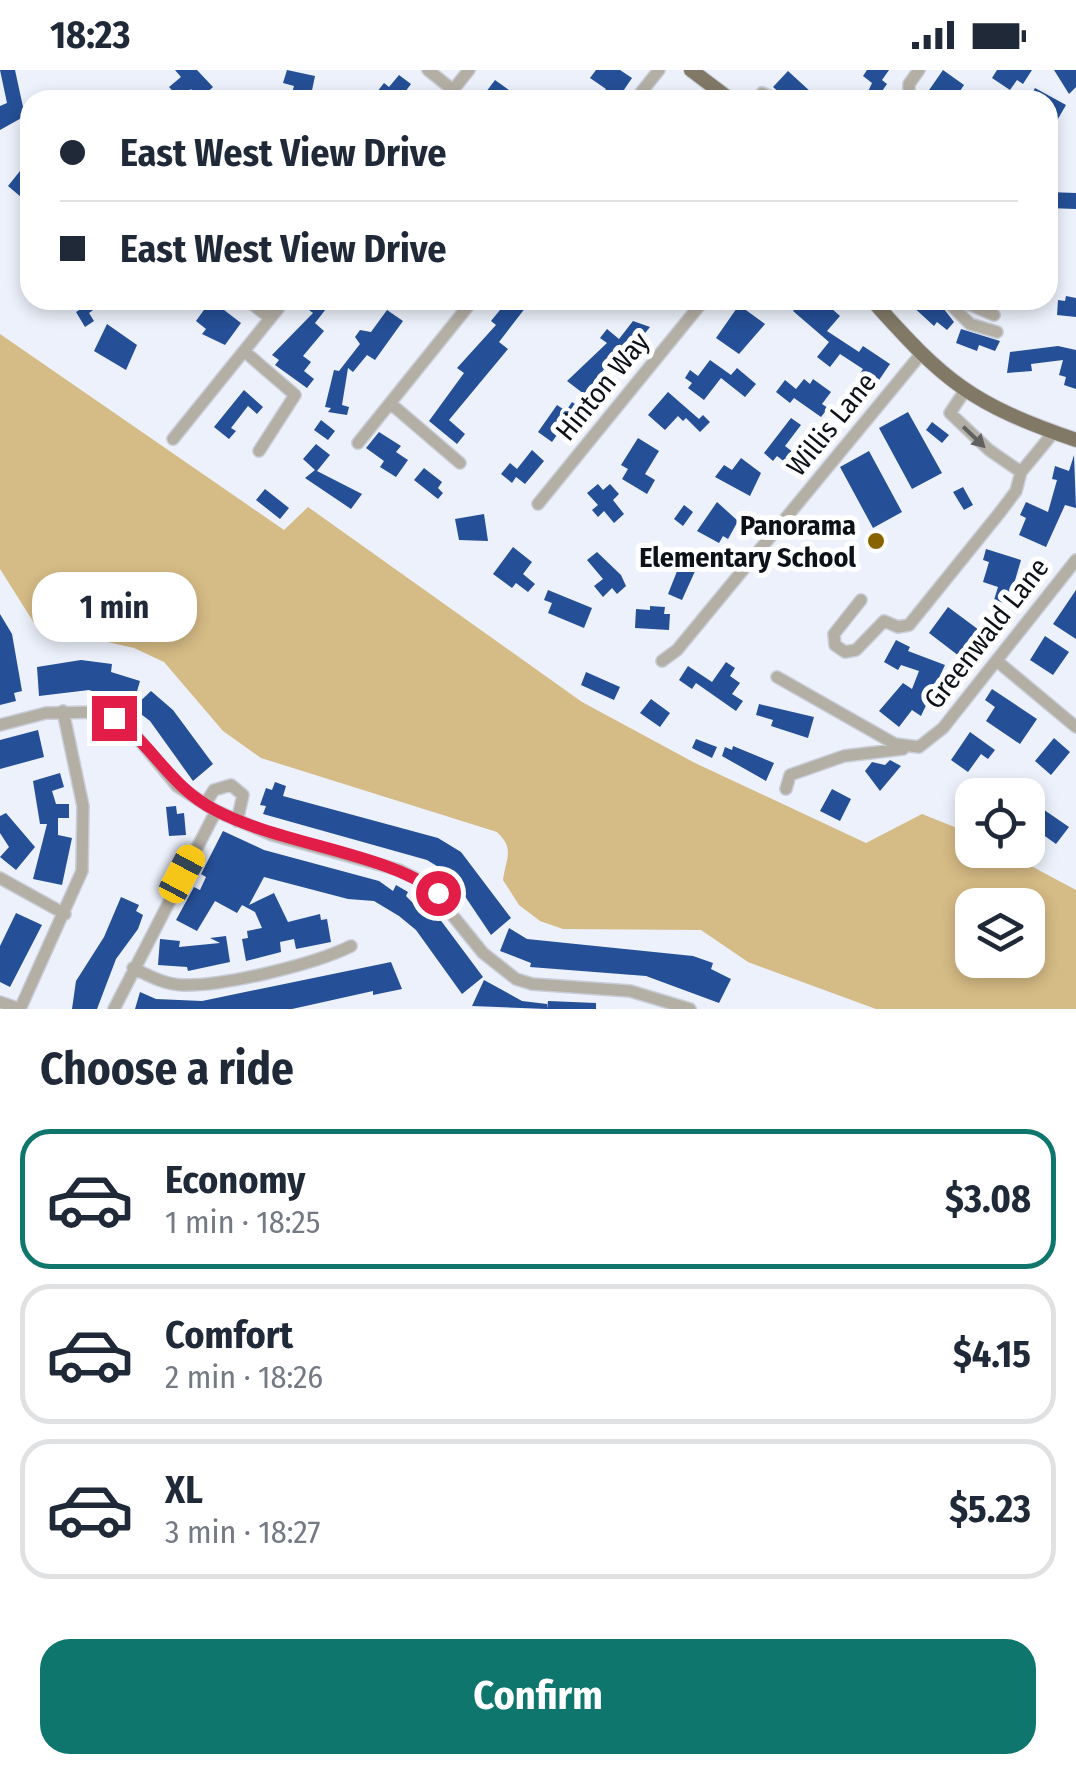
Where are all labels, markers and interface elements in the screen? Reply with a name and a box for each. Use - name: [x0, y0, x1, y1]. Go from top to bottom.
- text: 18:23: [50, 12, 130, 58]
- text: East West View Drive: [120, 130, 447, 176]
- text: East West View Drive: [120, 226, 447, 272]
- street label: Hinton Way: [549, 325, 656, 447]
- street label: Willis Lane: [780, 366, 883, 482]
- one-way arrow: [962, 425, 986, 448]
- place label: Panorama Elementary School: [639, 509, 856, 574]
- marker: Panorama Elementary School: [865, 530, 887, 552]
- street label: Greenwald Lane: [917, 551, 1055, 715]
- callout: 1 min: [32, 573, 196, 643]
- text: 1 min: [80, 588, 149, 626]
- route end: [92, 696, 137, 741]
- map controls: [955, 778, 1045, 978]
- button: locate: [955, 778, 1045, 868]
- car: [155, 840, 209, 908]
- route start: [416, 871, 461, 916]
- button: layers: [955, 888, 1045, 978]
- text: Choose a ride: [40, 1042, 294, 1096]
- icon: car: [45, 1154, 135, 1244]
- text: Economy: [165, 1157, 305, 1203]
- text: $3.08: [945, 1176, 1031, 1222]
- text: 1 min · 18:25: [165, 1203, 320, 1241]
- icon: car: [45, 1309, 135, 1399]
- text: Comfort: [165, 1312, 293, 1358]
- text: $4.15: [953, 1331, 1031, 1377]
- text: 2 min · 18:26: [165, 1358, 323, 1396]
- icon: car: [45, 1464, 135, 1554]
- text: XL: [165, 1467, 203, 1513]
- text: $5.23: [949, 1486, 1031, 1532]
- text: 3 min · 18:27: [165, 1513, 320, 1551]
- button: Confirm: [40, 1639, 1036, 1754]

